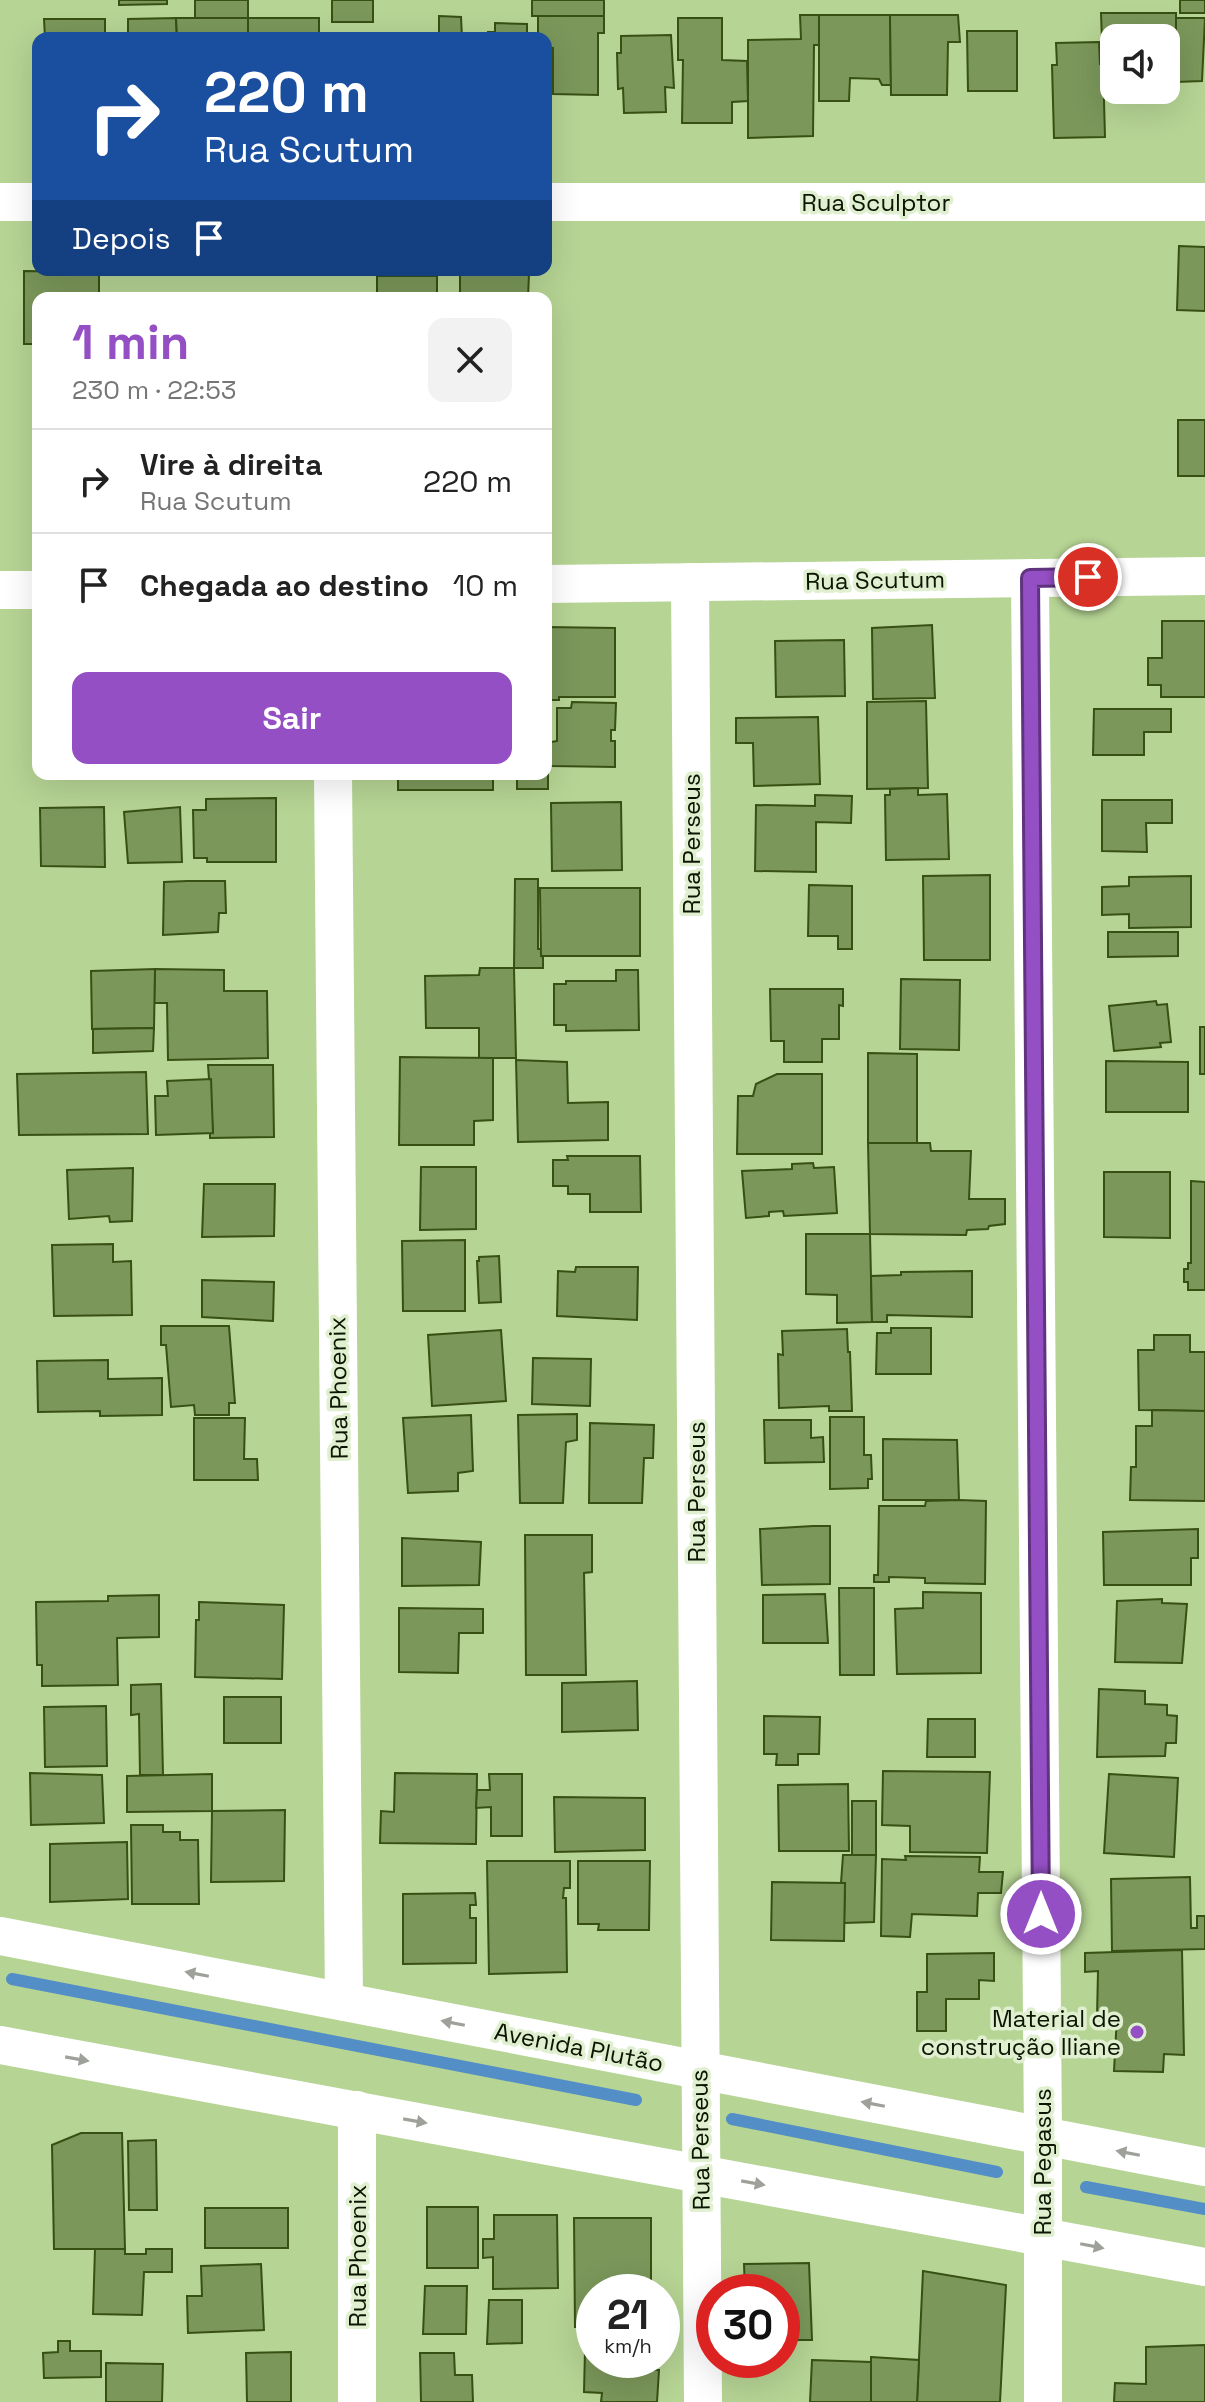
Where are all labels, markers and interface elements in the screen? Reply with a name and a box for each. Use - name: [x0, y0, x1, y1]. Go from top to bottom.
- map controls: [1100, 24, 1180, 104]
- button: sound: [1100, 24, 1180, 104]
- text: 220 m: [204, 57, 369, 128]
- icon: right: [72, 64, 176, 168]
- text: Rua Scutum: [204, 127, 414, 173]
- street label: Rua Sculptor: [802, 187, 950, 218]
- icon: arrive: [187, 216, 231, 260]
- text: Depois: [72, 219, 171, 258]
- text: 1 min: [72, 312, 189, 373]
- button: close: [428, 318, 512, 402]
- text: 230 m · 22:53: [72, 373, 236, 407]
- text: Vire à direita: [140, 445, 323, 484]
- icon: right: [72, 459, 116, 503]
- text: 220 m: [423, 462, 512, 501]
- text: Rua Scutum: [140, 484, 292, 518]
- pin: [1054, 543, 1122, 611]
- icon: arrive: [1066, 555, 1110, 599]
- icon: arrive: [72, 563, 116, 607]
- street label: Rua Scutum: [805, 563, 945, 597]
- text: Chegada ao destino: [140, 566, 429, 605]
- text: 10 m: [453, 566, 518, 605]
- button: Sair: [72, 672, 512, 764]
- street label: Rua Perseus: [676, 773, 707, 915]
- street label: Rua Phoenix: [321, 1316, 355, 1460]
- street label: Rua Perseus: [681, 1421, 712, 1563]
- position arrow: [999, 1872, 1083, 1956]
- one-way arrow: [185, 1967, 210, 1979]
- place label: Material de construção Iliane: [921, 2003, 1121, 2062]
- street label: Avenida Plutão: [492, 2015, 666, 2079]
- one-way arrow: [440, 2016, 465, 2029]
- marker: Material de construção Iliane: [1128, 2023, 1146, 2041]
- one-way arrow: [65, 2053, 90, 2065]
- street label: Rua Perseus: [683, 2069, 717, 2211]
- street label: Rua Pegasus: [1027, 2088, 1058, 2236]
- one-way arrow: [860, 2097, 885, 2109]
- one-way arrow: [403, 2115, 428, 2127]
- one-way arrow: [1116, 2146, 1141, 2158]
- one-way arrow: [741, 2178, 766, 2190]
- street label: Rua Phoenix: [342, 2185, 373, 2327]
- one-way arrow: [1079, 2240, 1104, 2252]
- speed limit sign: 30: [696, 2274, 800, 2378]
- text: 21: [607, 2290, 649, 2341]
- text: km/h: [604, 2333, 652, 2359]

